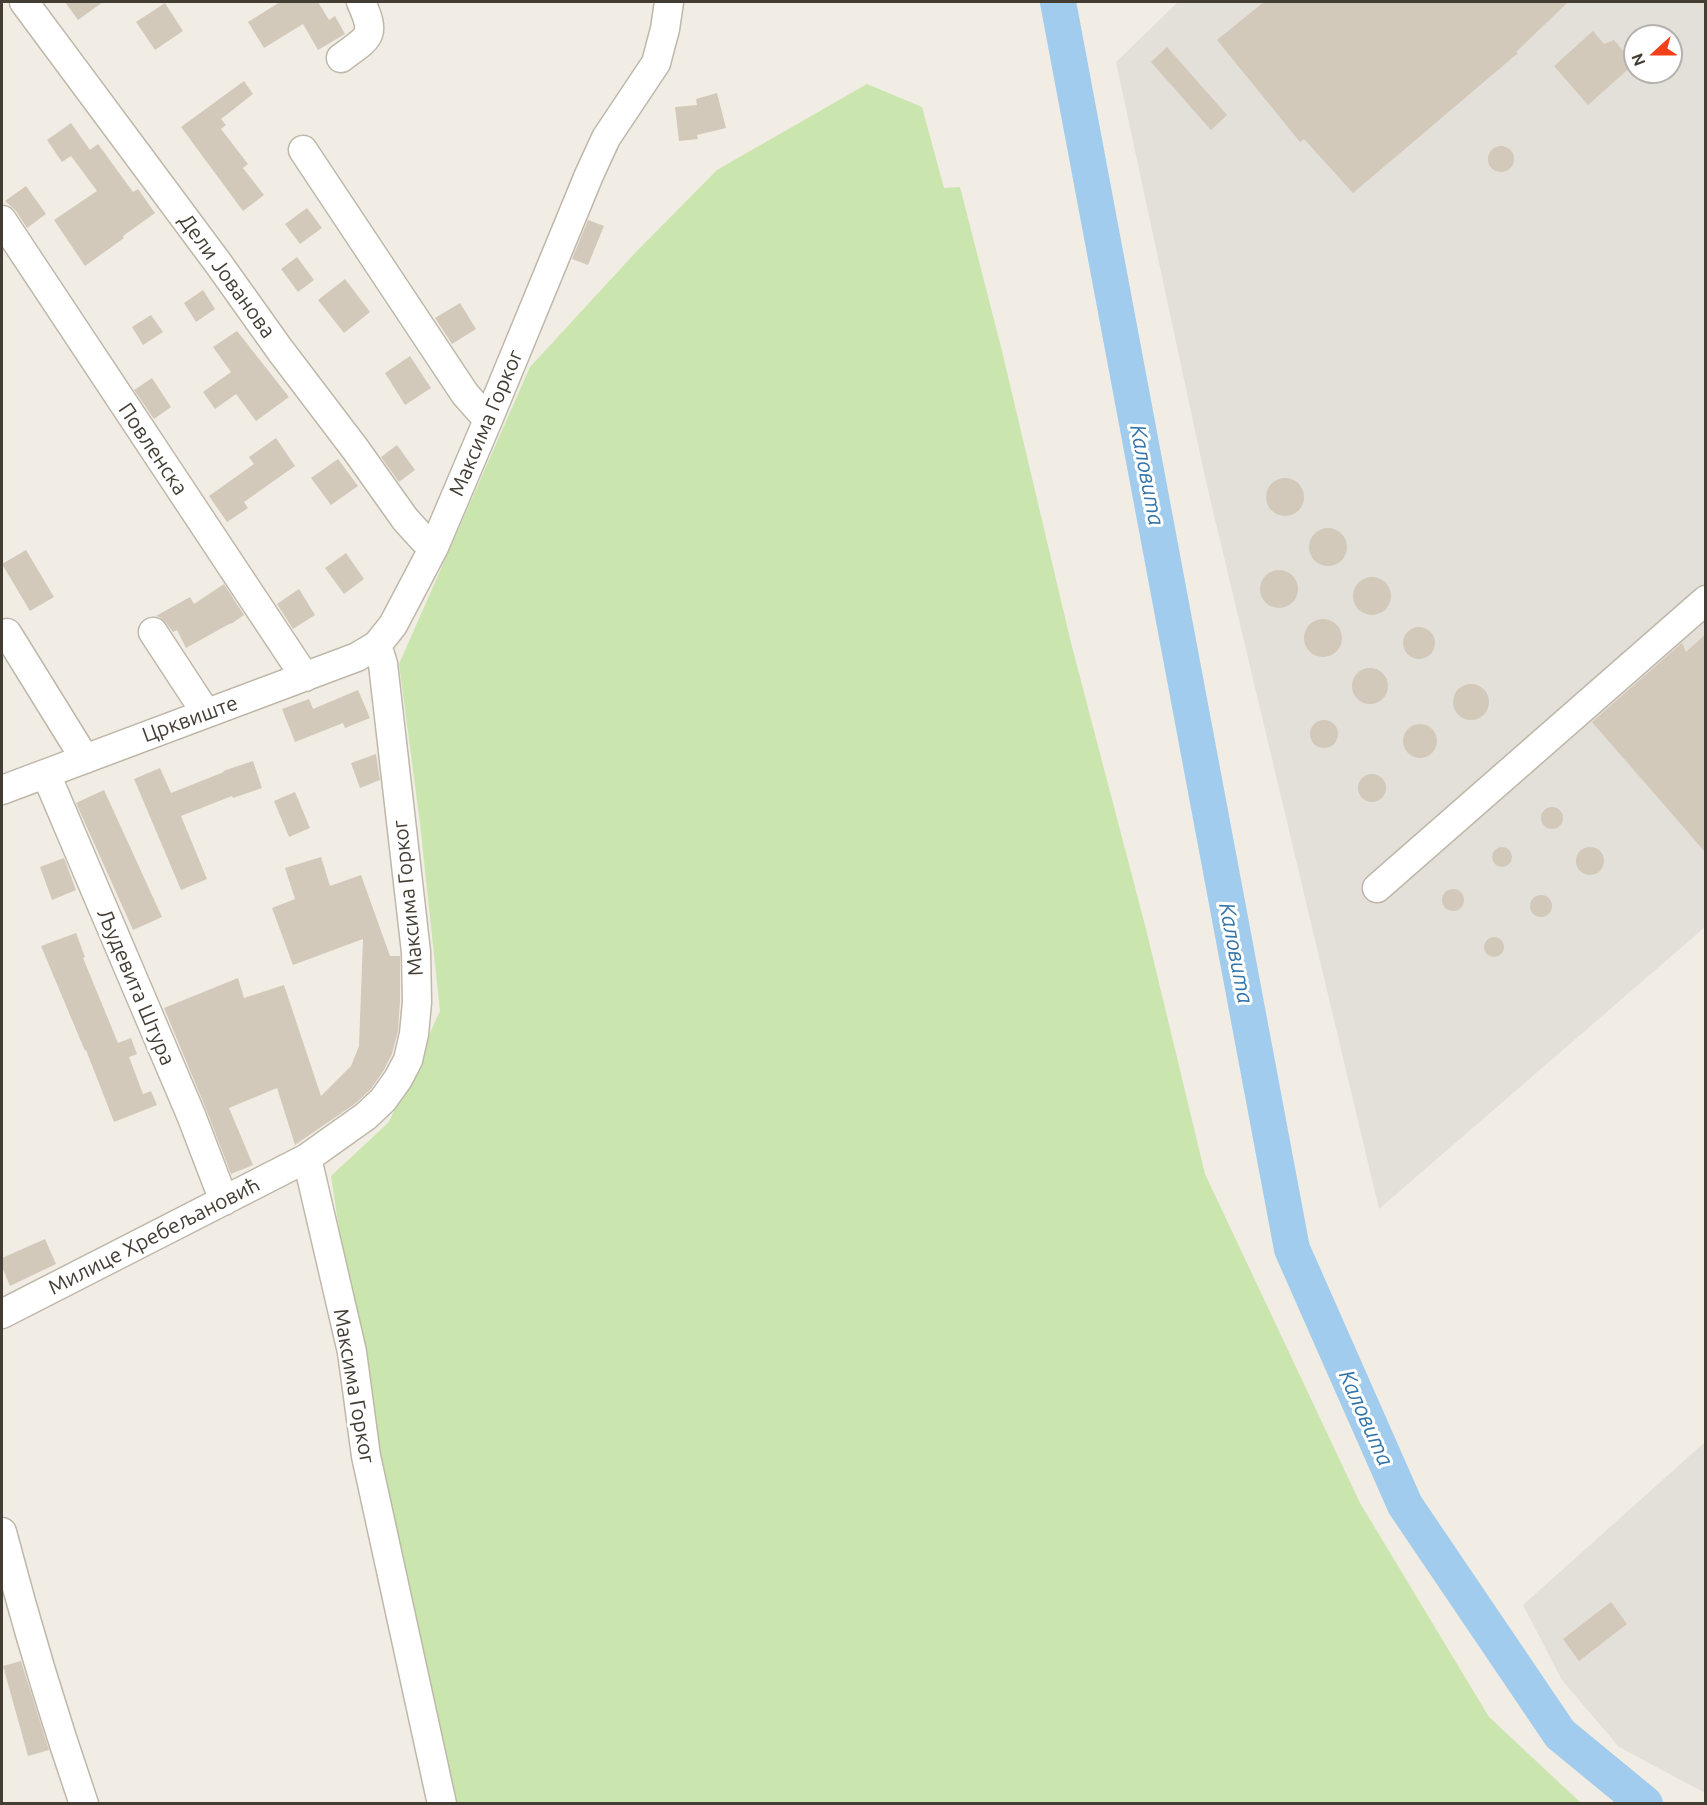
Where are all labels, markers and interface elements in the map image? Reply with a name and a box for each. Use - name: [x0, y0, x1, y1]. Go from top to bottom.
- north arrow: [1623, 24, 1683, 84]
- text: N: [1628, 51, 1649, 69]
- street label: Дели Јованова: [173, 209, 281, 343]
- street label: Максима Горког: [444, 346, 528, 500]
- street label: Повленска: [113, 398, 193, 500]
- water label: Каловита: [1124, 422, 1170, 528]
- street label: Црквиште: [139, 690, 241, 748]
- street label: Максима Горког: [387, 819, 429, 977]
- water label: Каловита: [1213, 900, 1259, 1006]
- street label: Људевита Штура: [92, 905, 180, 1069]
- street label: Милице Хребељановић: [44, 1172, 264, 1300]
- street label: Максима Горког: [328, 1307, 380, 1465]
- water label: Каловита: [1333, 1366, 1399, 1470]

